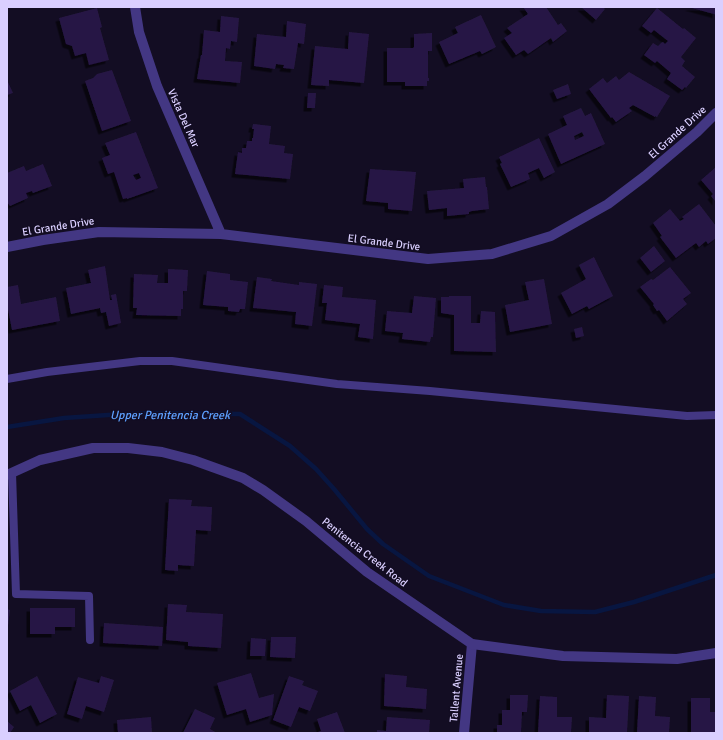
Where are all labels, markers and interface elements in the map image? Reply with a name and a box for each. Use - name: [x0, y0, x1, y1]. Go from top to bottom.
- street label: Vista Del Mar: [165, 87, 202, 150]
- street label: El Grande Drive: [646, 103, 709, 162]
- street label: El Grande Drive: [21, 214, 95, 239]
- street label: El Grande Drive: [347, 232, 421, 253]
- water label: Upper Penitencia Creek: [110, 408, 231, 423]
- street label: Penitencia Creek Road: [319, 515, 410, 590]
- street label: Tallent Avenue: [447, 653, 466, 723]

